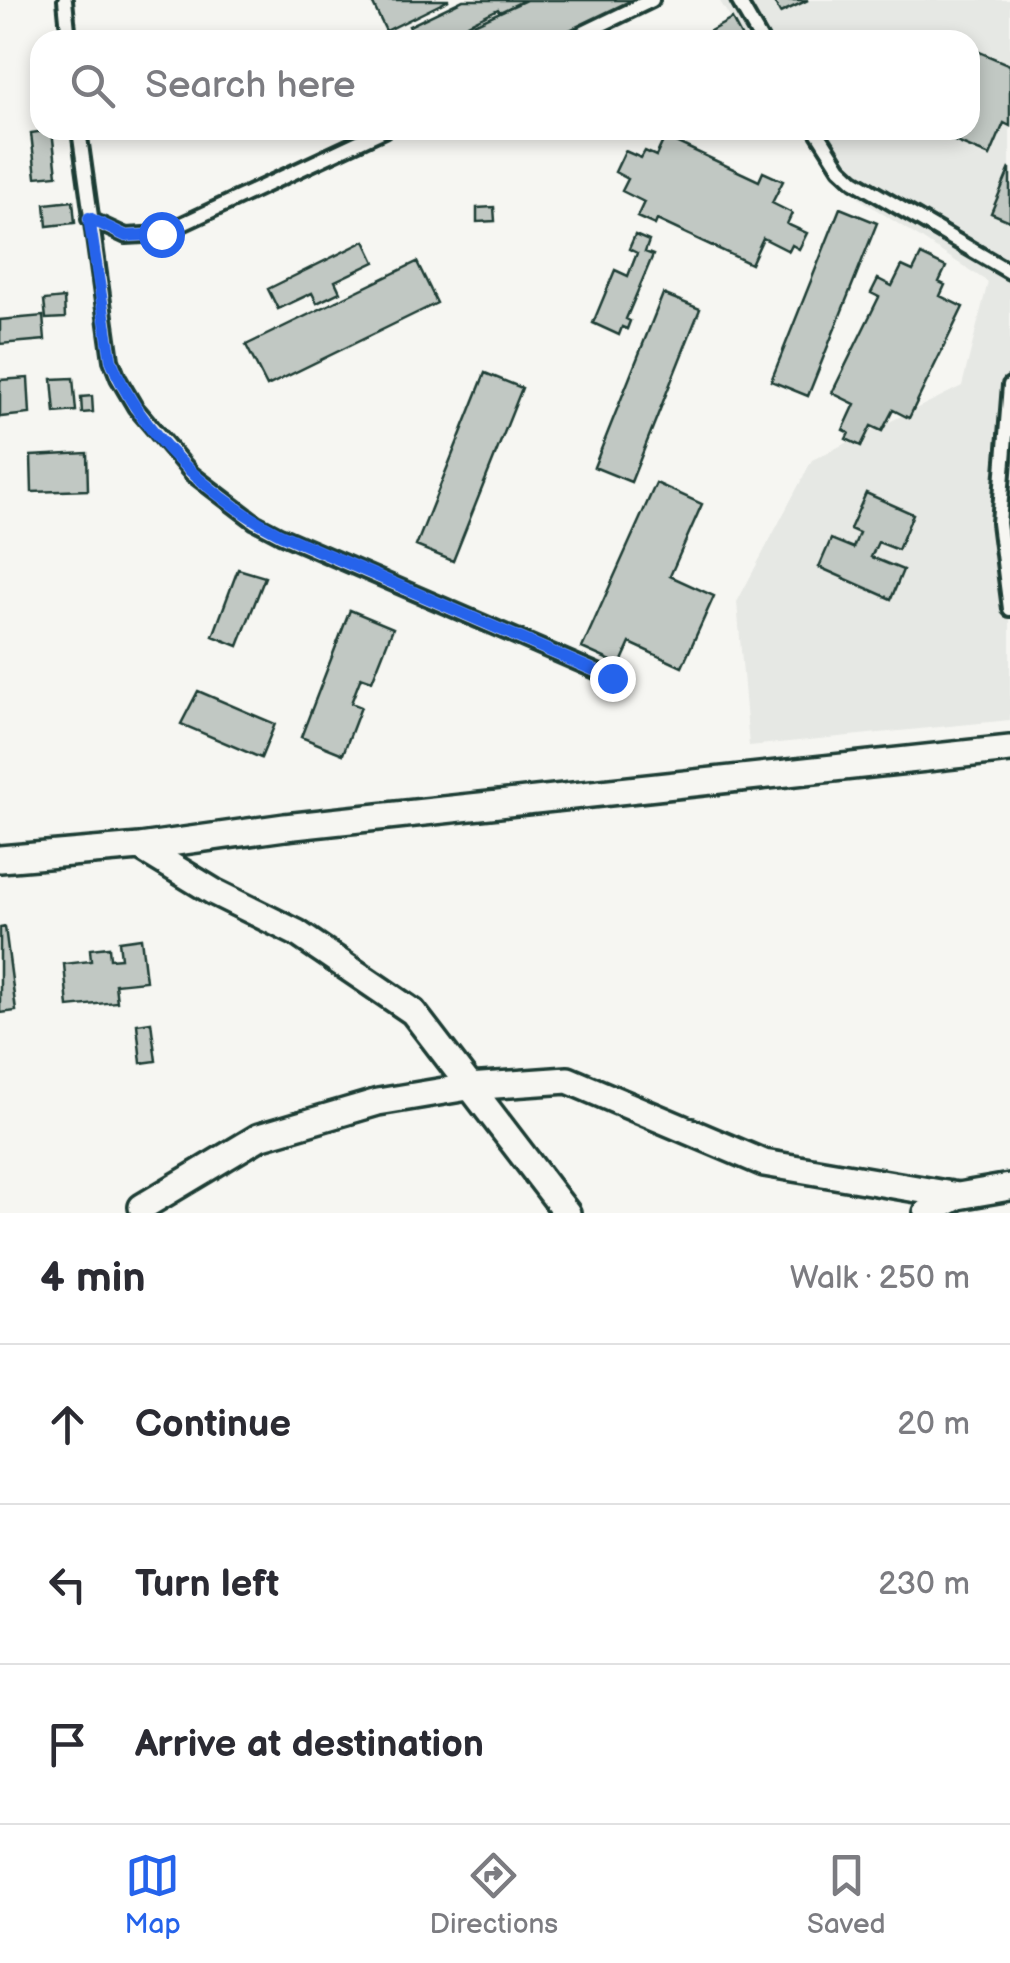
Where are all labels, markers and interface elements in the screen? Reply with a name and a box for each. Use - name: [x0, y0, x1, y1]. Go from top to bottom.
- search box: [30, 30, 980, 140]
- icon: search: [65, 58, 120, 113]
- text: Search here: [145, 63, 356, 108]
- route start: [139, 212, 185, 258]
- route end: [590, 656, 636, 702]
- text: 4 min: [40, 1253, 146, 1304]
- text: Walk · 250 m: [790, 1259, 970, 1298]
- icon: ahead: [40, 1397, 95, 1452]
- text: Continue: [135, 1402, 291, 1447]
- text: 20 m: [897, 1405, 970, 1444]
- icon: left: [40, 1557, 95, 1612]
- text: Turn left: [135, 1562, 279, 1607]
- text: 230 m: [878, 1565, 970, 1604]
- icon: arrive: [40, 1717, 95, 1772]
- text: Arrive at destination: [135, 1722, 484, 1767]
- tab: Map: [124, 1848, 181, 1941]
- tab: Directions: [429, 1848, 558, 1941]
- tab: Saved: [807, 1848, 886, 1941]

